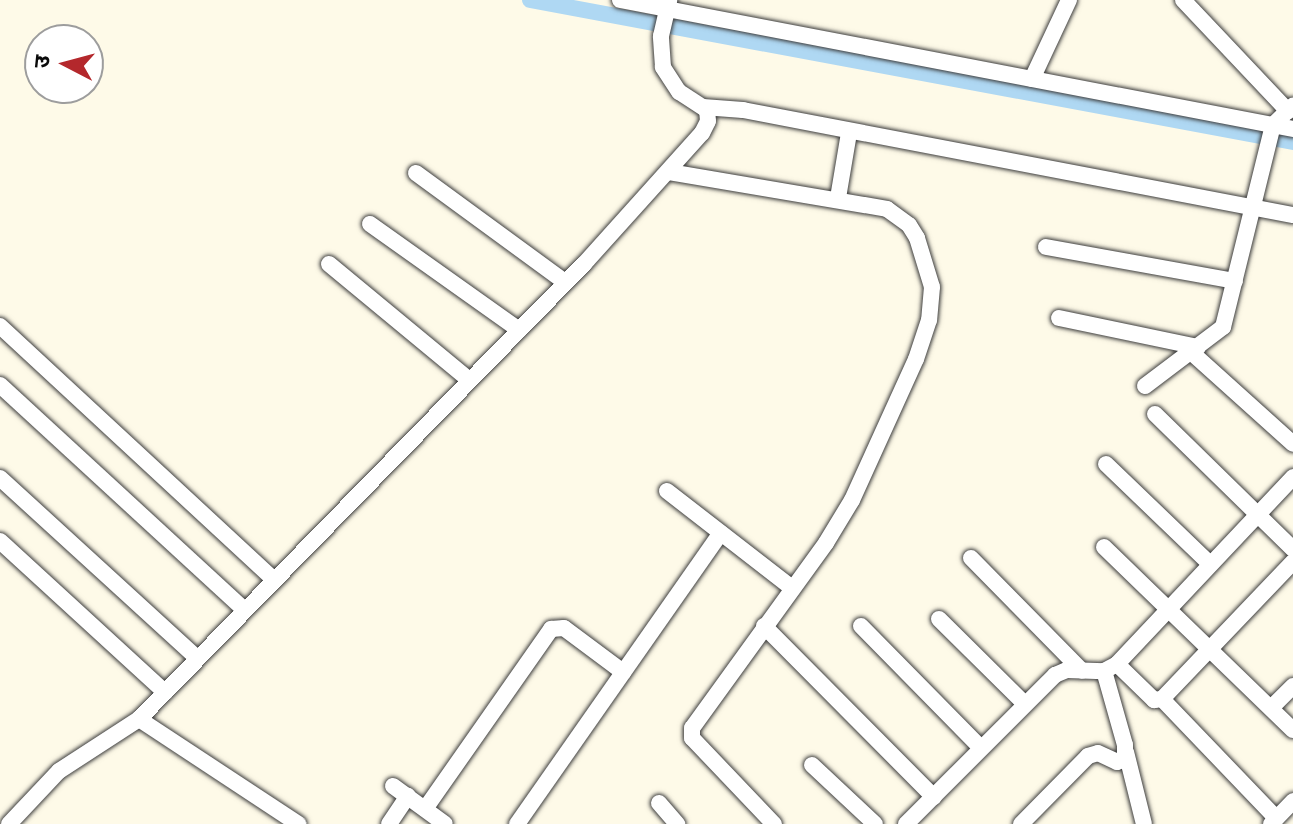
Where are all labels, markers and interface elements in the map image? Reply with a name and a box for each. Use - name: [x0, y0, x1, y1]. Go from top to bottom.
- north arrow: [24, 24, 104, 104]
- text: उ: [29, 54, 55, 69]

